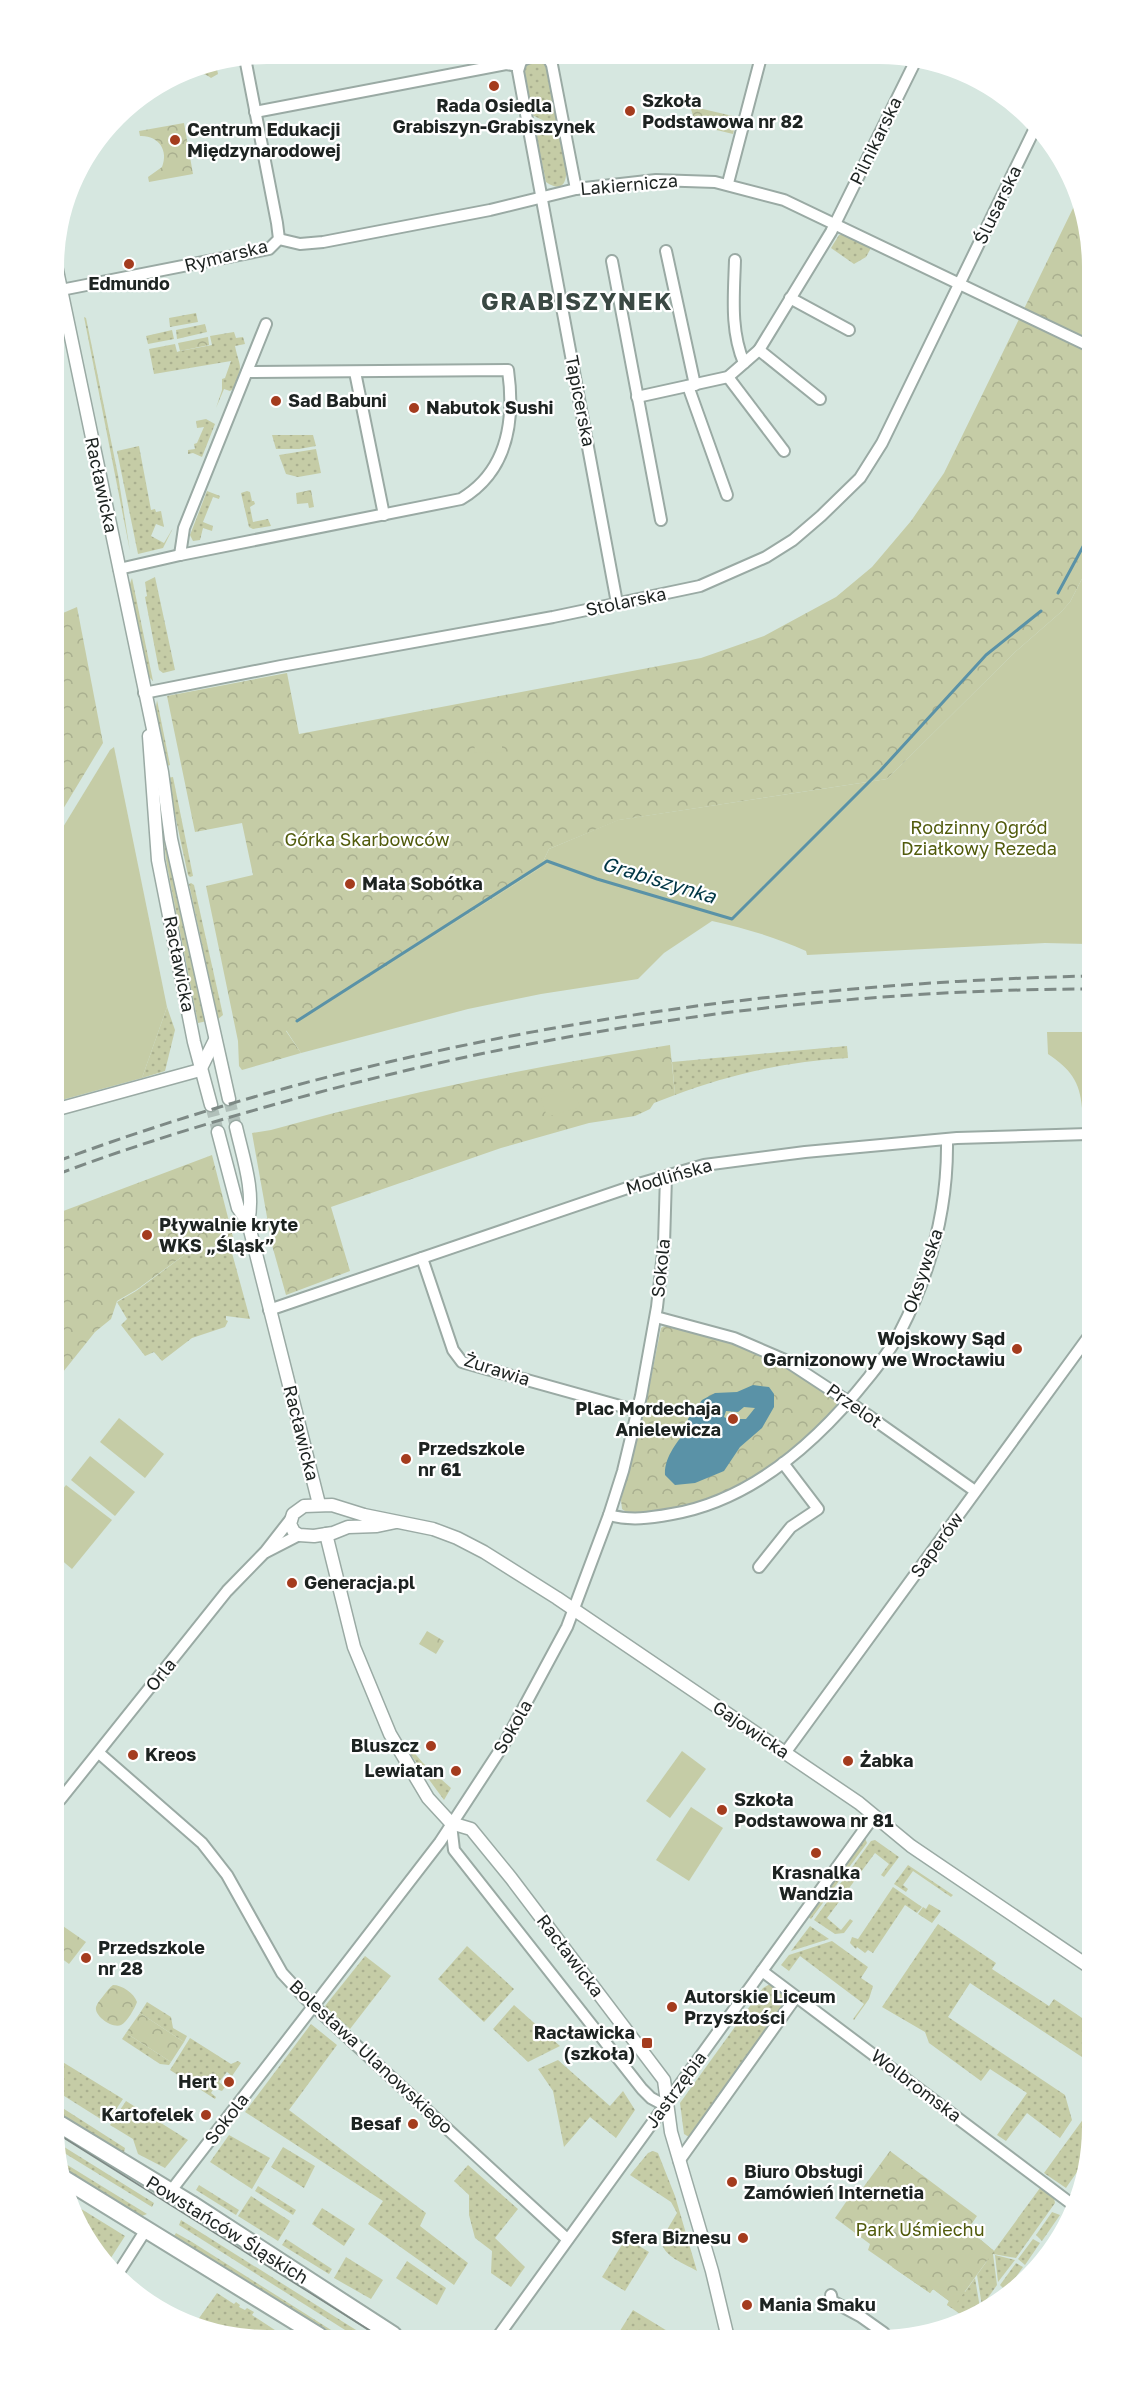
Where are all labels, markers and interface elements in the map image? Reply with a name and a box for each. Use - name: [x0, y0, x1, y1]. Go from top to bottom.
- marker: Rada Osiedla Grabiszyn-Grabiszynek: [487, 79, 501, 93]
- place label: Szkoła Podstawowa nr 82: [642, 89, 803, 132]
- street label: Pilnikarska: [844, 93, 906, 188]
- place label: Rada Osiedla Grabiszyn-Grabiszynek: [393, 94, 596, 137]
- marker: Szkoła Podstawowa nr 82: [623, 104, 637, 118]
- place label: Centrum Edukacji Międzynarodowej: [187, 118, 341, 161]
- marker: Centrum Edukacji Międzynarodowej: [168, 133, 182, 147]
- street label: Ślusarska: [969, 162, 1026, 247]
- street label: Lakiernicza: [579, 169, 679, 199]
- street label: Rymarska: [182, 234, 270, 276]
- marker: Edmundo: [122, 257, 136, 271]
- place label: Edmundo: [88, 272, 170, 294]
- district label: GRABISZYNEK: [481, 286, 673, 315]
- street label: Tapicerska: [561, 353, 601, 448]
- place label: Sad Babuni: [288, 389, 387, 411]
- marker: Sad Babuni: [269, 394, 283, 408]
- place label: Nabutok Sushi: [426, 396, 554, 418]
- marker: Nabutok Sushi: [407, 401, 421, 415]
- street label: Racławicka: [81, 435, 123, 535]
- street label: Stolarska: [583, 582, 668, 620]
- park label: Rodzinny Ogród Działkowy Rezeda: [901, 816, 1057, 859]
- park label: Górka Skarbowców: [285, 828, 450, 850]
- water label: Grabiszynka: [599, 850, 720, 909]
- place label: Mała Sobótka: [362, 872, 483, 894]
- marker: Mała Sobótka: [343, 877, 357, 891]
- street label: Racławicka: [160, 914, 200, 1014]
- street label: Modlińska: [623, 1153, 714, 1199]
- place label: Pływalnie kryte WKS „Śląsk”: [159, 1213, 298, 1256]
- street label: Oksywska: [897, 1226, 947, 1316]
- marker: Pływalnie kryte WKS „Śląsk”: [140, 1228, 154, 1242]
- street label: Sokola: [646, 1237, 674, 1298]
- place label: Wojskowy Sąd Garnizonowy we Wrocławiu: [763, 1327, 1005, 1370]
- marker: Wojskowy Sąd Garnizonowy we Wrocławiu: [1010, 1342, 1024, 1356]
- street label: Żurawia: [462, 1348, 533, 1390]
- street label: Przelot: [823, 1378, 886, 1432]
- street label: Racławicka: [279, 1383, 324, 1483]
- place label: Plac Mordechaja Anielewicza: [575, 1397, 721, 1440]
- marker: Plac Mordechaja Anielewicza: [726, 1412, 740, 1426]
- place label: Przedszkole nr 61: [418, 1437, 525, 1480]
- marker: Przedszkole nr 61: [399, 1452, 413, 1466]
- street label: Saperów: [905, 1507, 967, 1581]
- place label: Generacja.pl: [304, 1571, 415, 1593]
- marker: Generacja.pl: [285, 1576, 299, 1590]
- street label: Orla: [140, 1653, 180, 1695]
- street label: Sokola: [488, 1696, 536, 1757]
- street label: Gajowicka: [709, 1696, 794, 1763]
- place label: Bluszcz: [351, 1734, 419, 1756]
- marker: Bluszcz: [424, 1739, 438, 1753]
- place label: Kreos: [145, 1743, 196, 1765]
- marker: Kreos: [126, 1748, 140, 1762]
- place label: Żabka: [860, 1749, 914, 1771]
- marker: Żabka: [841, 1754, 855, 1768]
- place label: Lewiatan: [364, 1759, 444, 1781]
- marker: Lewiatan: [449, 1764, 463, 1778]
- place label: Szkoła Podstawowa nr 81: [734, 1788, 893, 1831]
- marker: Szkoła Podstawowa nr 81: [715, 1803, 729, 1817]
- marker: Krasnalka Wandzia: [809, 1846, 823, 1860]
- place label: Krasnalka Wandzia: [772, 1861, 860, 1904]
- street label: Racławicka: [533, 1910, 609, 2001]
- place label: Przedszkole nr 28: [98, 1936, 205, 1979]
- marker: Przedszkole nr 28: [79, 1951, 93, 1965]
- street label: Bolesława Ulanowskiego: [285, 1975, 458, 2138]
- place label: Autorskie Liceum Przyszłości: [684, 1985, 835, 2028]
- marker: Autorskie Liceum Przyszłości: [665, 2000, 679, 2014]
- place label: Racławicka (szkoła): [534, 2021, 635, 2064]
- marker: Racławicka (szkoła): [640, 2036, 654, 2050]
- street label: Wolbromska: [867, 2044, 966, 2126]
- street label: Jastrzębia: [640, 2047, 710, 2132]
- place label: Hert: [178, 2070, 217, 2092]
- marker: Hert: [222, 2075, 236, 2089]
- street label: Sokola: [199, 2088, 253, 2148]
- place label: Kartofelek: [101, 2103, 195, 2125]
- marker: Kartofelek: [199, 2108, 213, 2122]
- place label: Besaf: [351, 2112, 401, 2134]
- marker: Besaf: [406, 2117, 420, 2131]
- place label: Biuro Obsługi Zamówień Internetia: [744, 2160, 924, 2203]
- street label: Powstańców Śląskich: [142, 2170, 313, 2288]
- marker: Biuro Obsługi Zamówień Internetia: [725, 2175, 739, 2189]
- park label: Park Uśmiechu: [855, 2218, 985, 2240]
- place label: Sfera Biznesu: [611, 2226, 731, 2248]
- marker: Sfera Biznesu: [736, 2231, 750, 2245]
- place label: Mania Smaku: [759, 2293, 876, 2315]
- marker: Mania Smaku: [740, 2298, 754, 2312]

